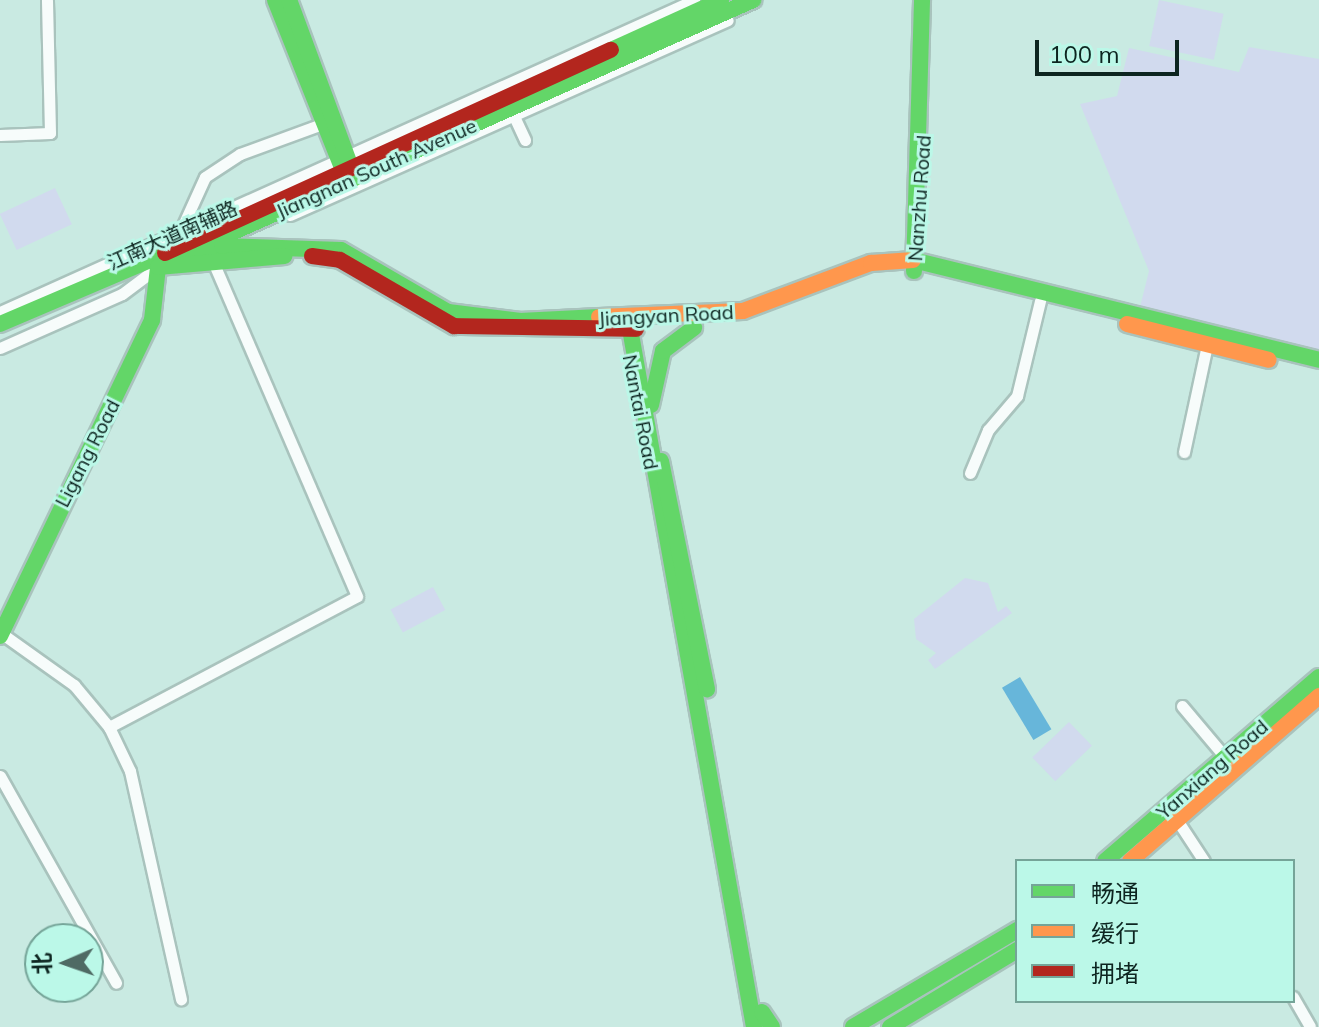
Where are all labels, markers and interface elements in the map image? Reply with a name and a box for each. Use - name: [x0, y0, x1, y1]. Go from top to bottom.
- scale bar: [1039, 24, 1183, 74]
- text: 100 m: [1049, 39, 1120, 69]
- street label: Jiangnan South Avenue: [272, 113, 480, 223]
- street label: Nanzhu Road: [903, 134, 935, 262]
- street label: 江南大道南辅路: [103, 196, 241, 274]
- street label: Jiangyan Road: [598, 299, 734, 331]
- street label: Nantai Road: [618, 352, 664, 472]
- street label: Ligang Road: [50, 395, 124, 511]
- street label: Yanxiang Road: [1151, 714, 1273, 824]
- legend: [1015, 859, 1295, 1003]
- text: 畅通: [1091, 878, 1139, 908]
- text: 缓行: [1091, 918, 1139, 948]
- north arrow: [24, 923, 104, 1003]
- text: 北: [28, 952, 56, 975]
- text: 拥堵: [1091, 958, 1139, 988]

